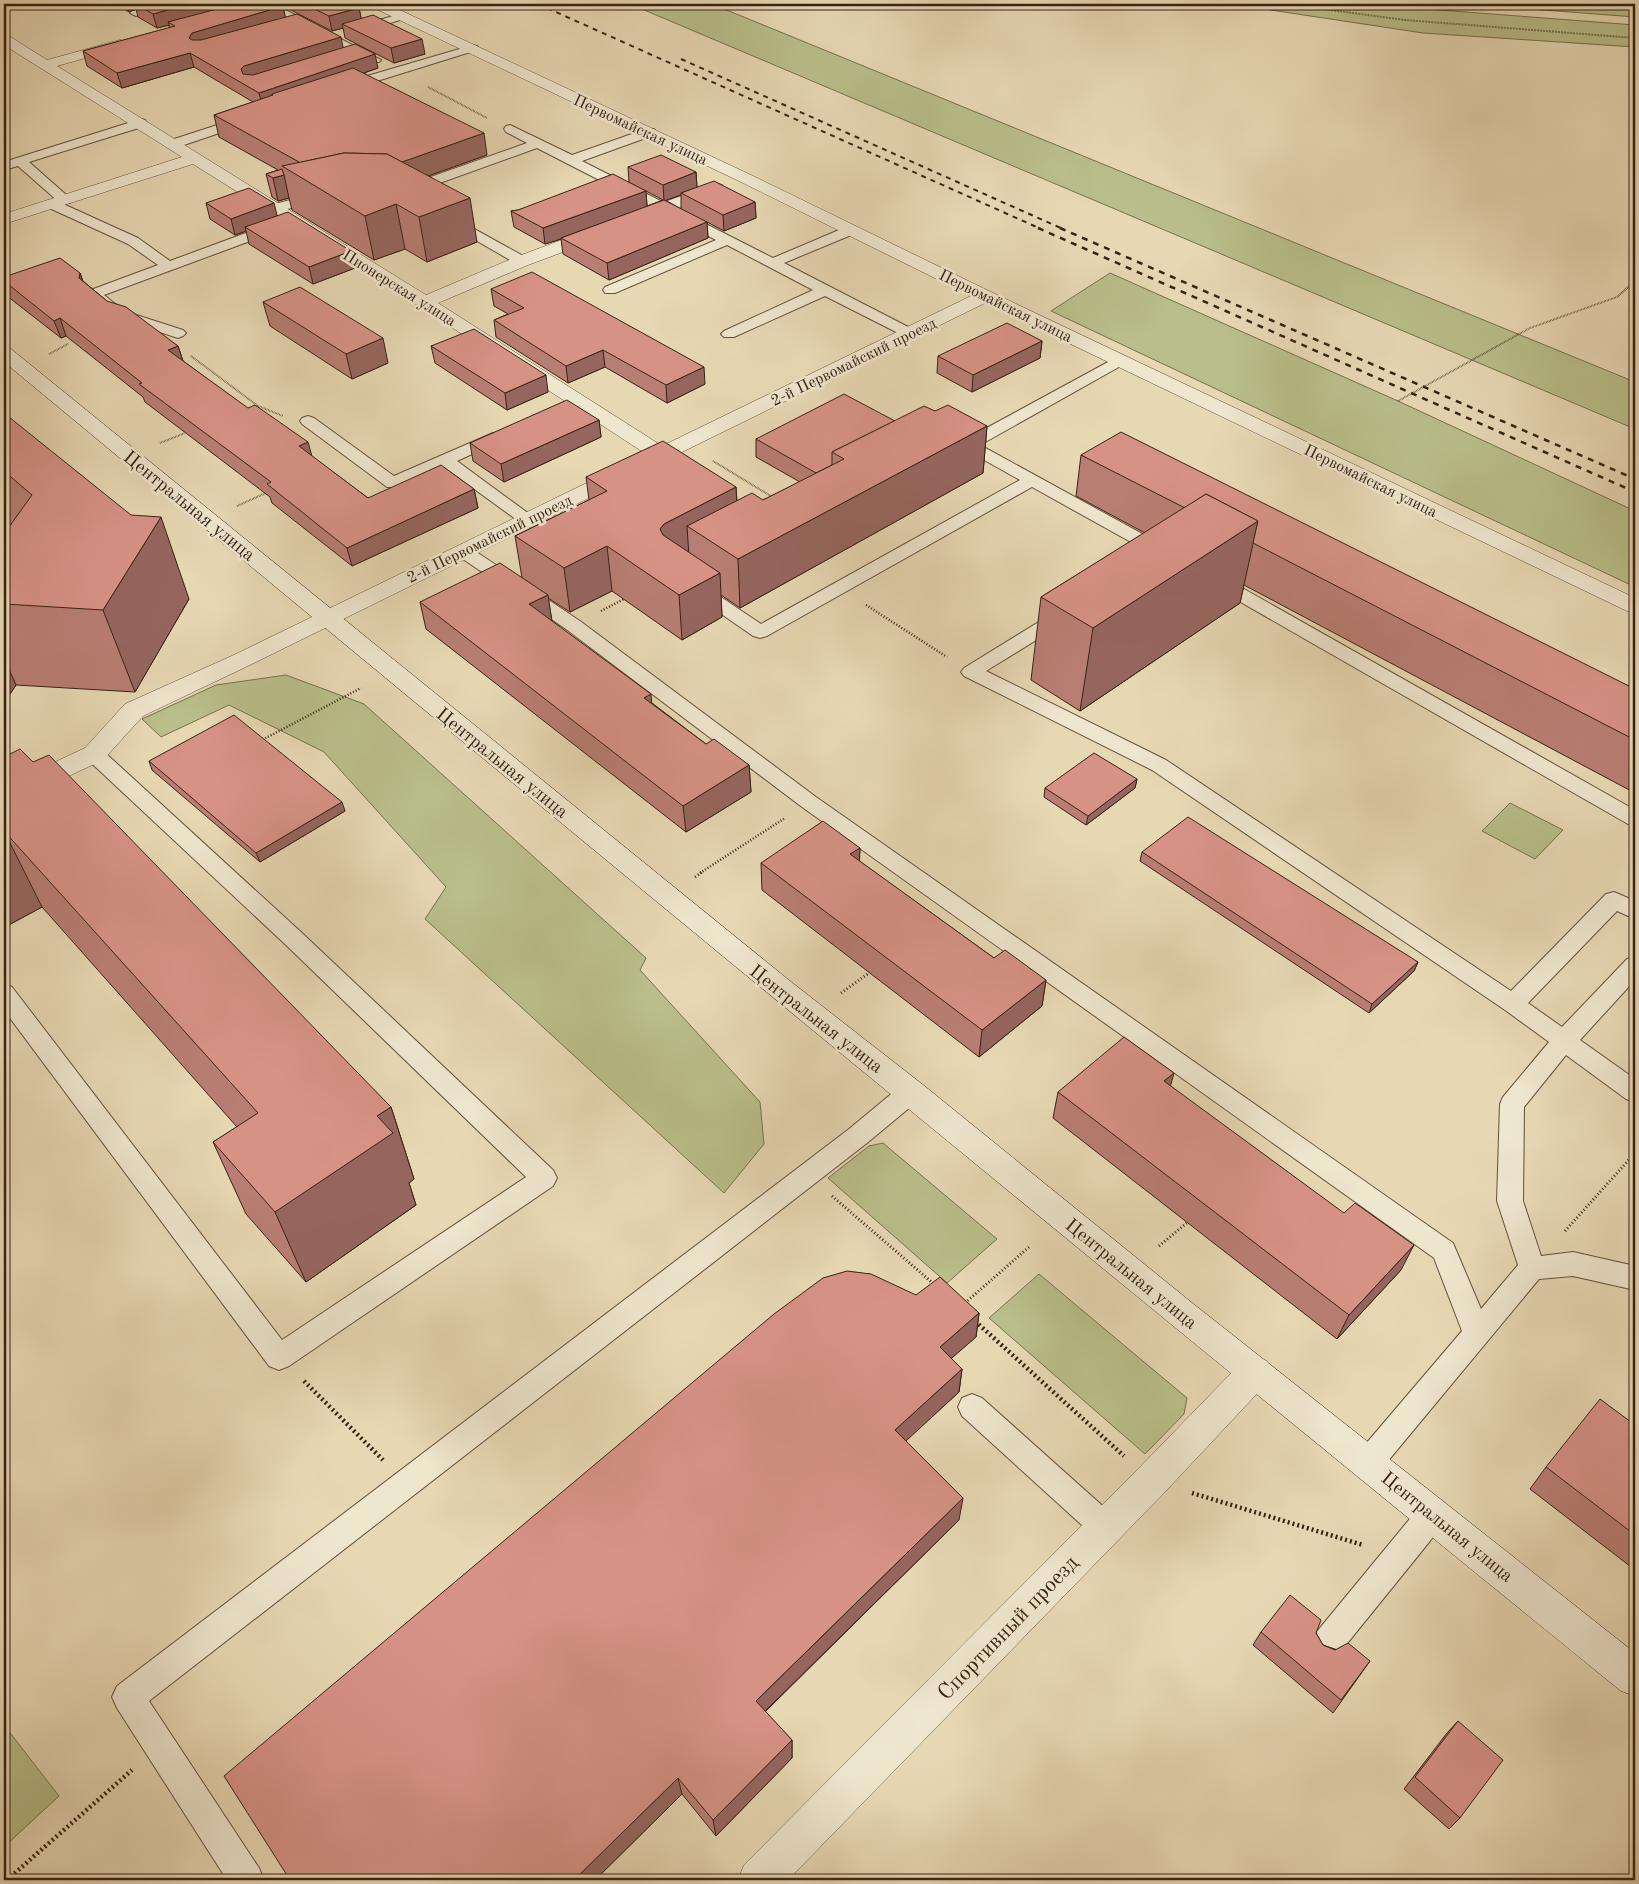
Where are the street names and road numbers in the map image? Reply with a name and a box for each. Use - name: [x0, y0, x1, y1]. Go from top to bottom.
- street label: Первомайская улица: [571, 93, 710, 169]
- street label: Пионерская улица: [339, 247, 458, 330]
- street label: Первомайская улица: [936, 268, 1074, 346]
- street label: 2-й Первомайский проезд: [769, 316, 939, 410]
- street label: Первомайская улица: [1301, 443, 1439, 521]
- street label: Центральная улица: [119, 448, 258, 566]
- street label: 2-й Первомайский проезд: [405, 493, 575, 587]
- street label: Центральная улица: [432, 705, 571, 823]
- street label: Центральная улица: [745, 962, 886, 1078]
- street label: Центральная улица: [1061, 1216, 1200, 1334]
- street label: Центральная улица: [1377, 1469, 1516, 1587]
- street label: Спортивный проезд: [934, 1552, 1083, 1705]

